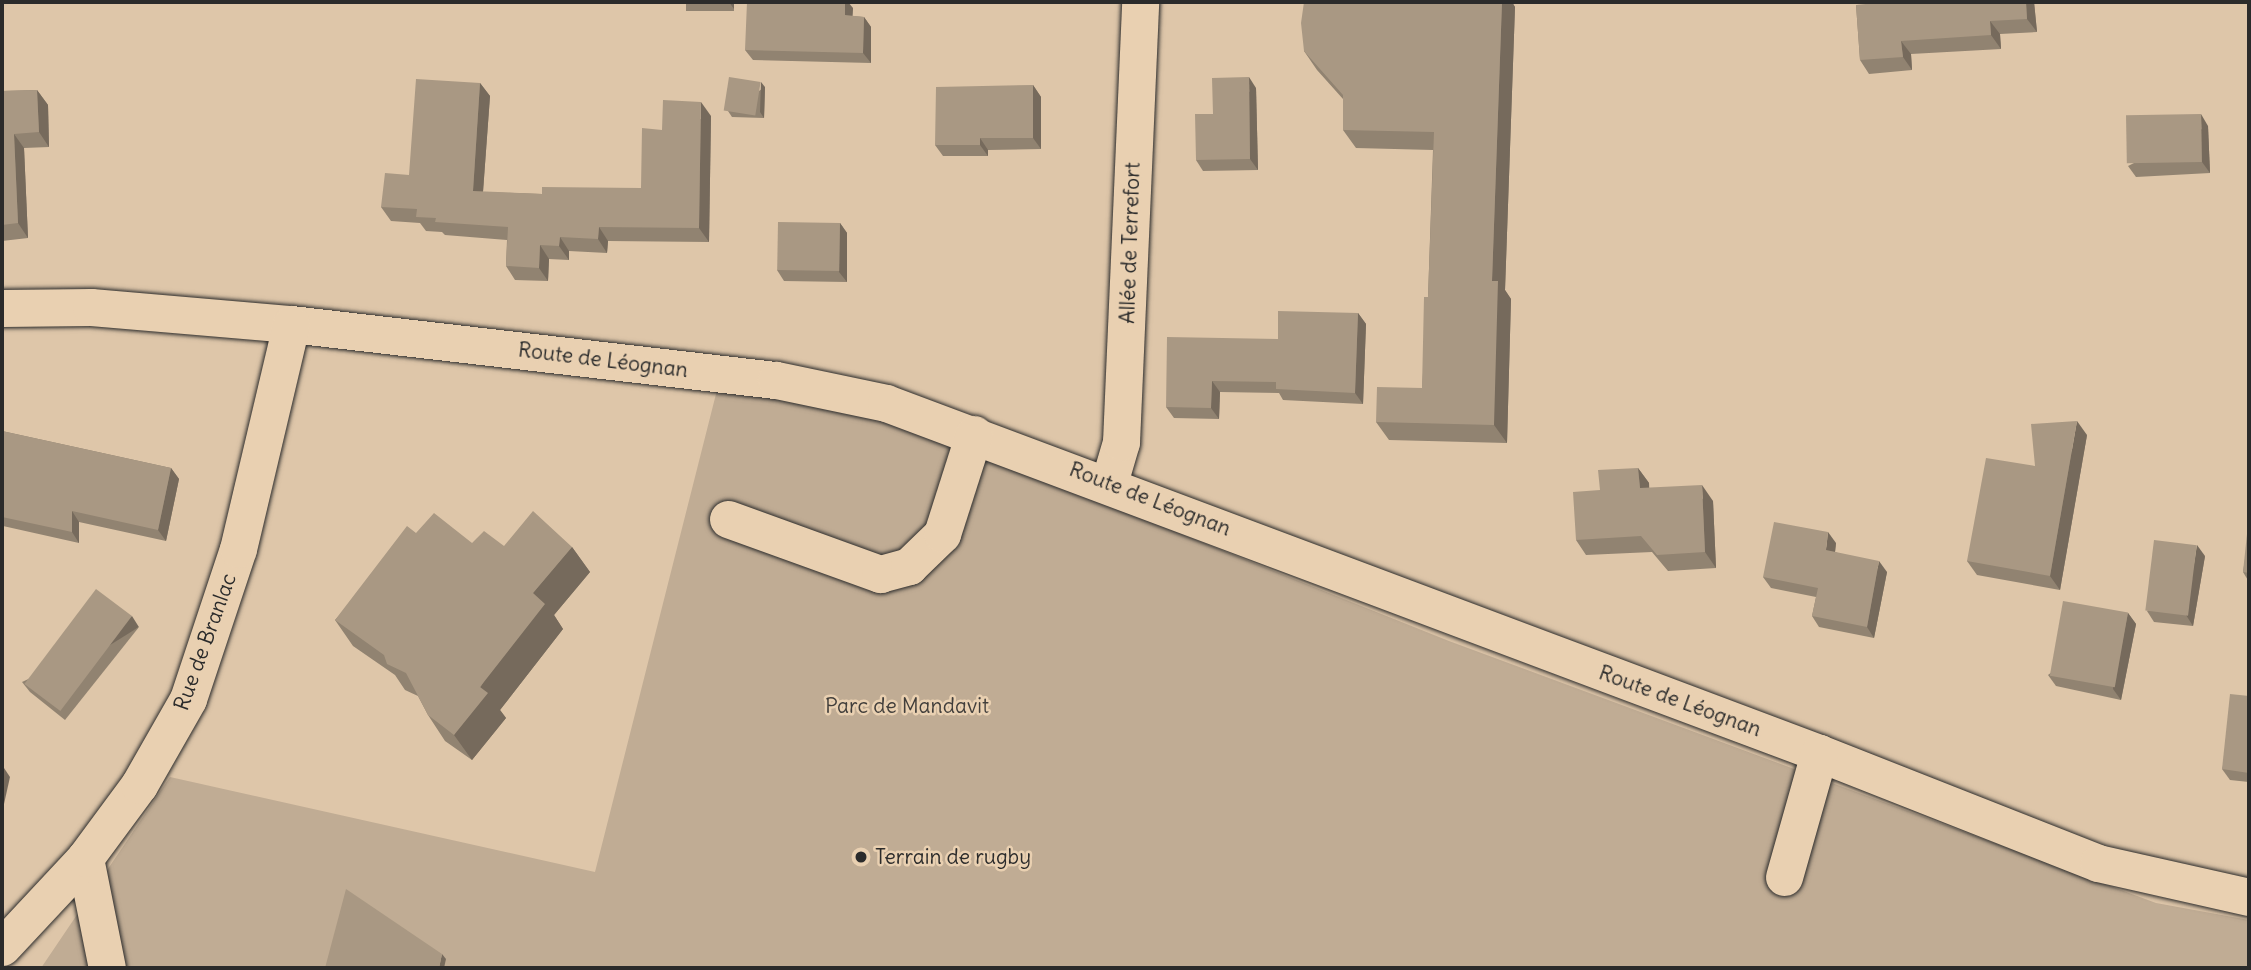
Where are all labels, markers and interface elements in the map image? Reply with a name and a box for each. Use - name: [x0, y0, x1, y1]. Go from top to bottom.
- street label: Allée de Terrefort: [1115, 162, 1145, 324]
- street label: Route de Léognan: [517, 337, 689, 383]
- street label: Route de Léognan: [1066, 457, 1234, 541]
- street label: Rue de Branlac: [169, 570, 241, 714]
- street label: Route de Léognan: [1595, 660, 1765, 742]
- park label: Parc de Mandavit: [825, 693, 989, 719]
- place label: Terrain de rugby: [875, 844, 1031, 870]
- marker: Terrain de rugby: [853, 849, 869, 865]

